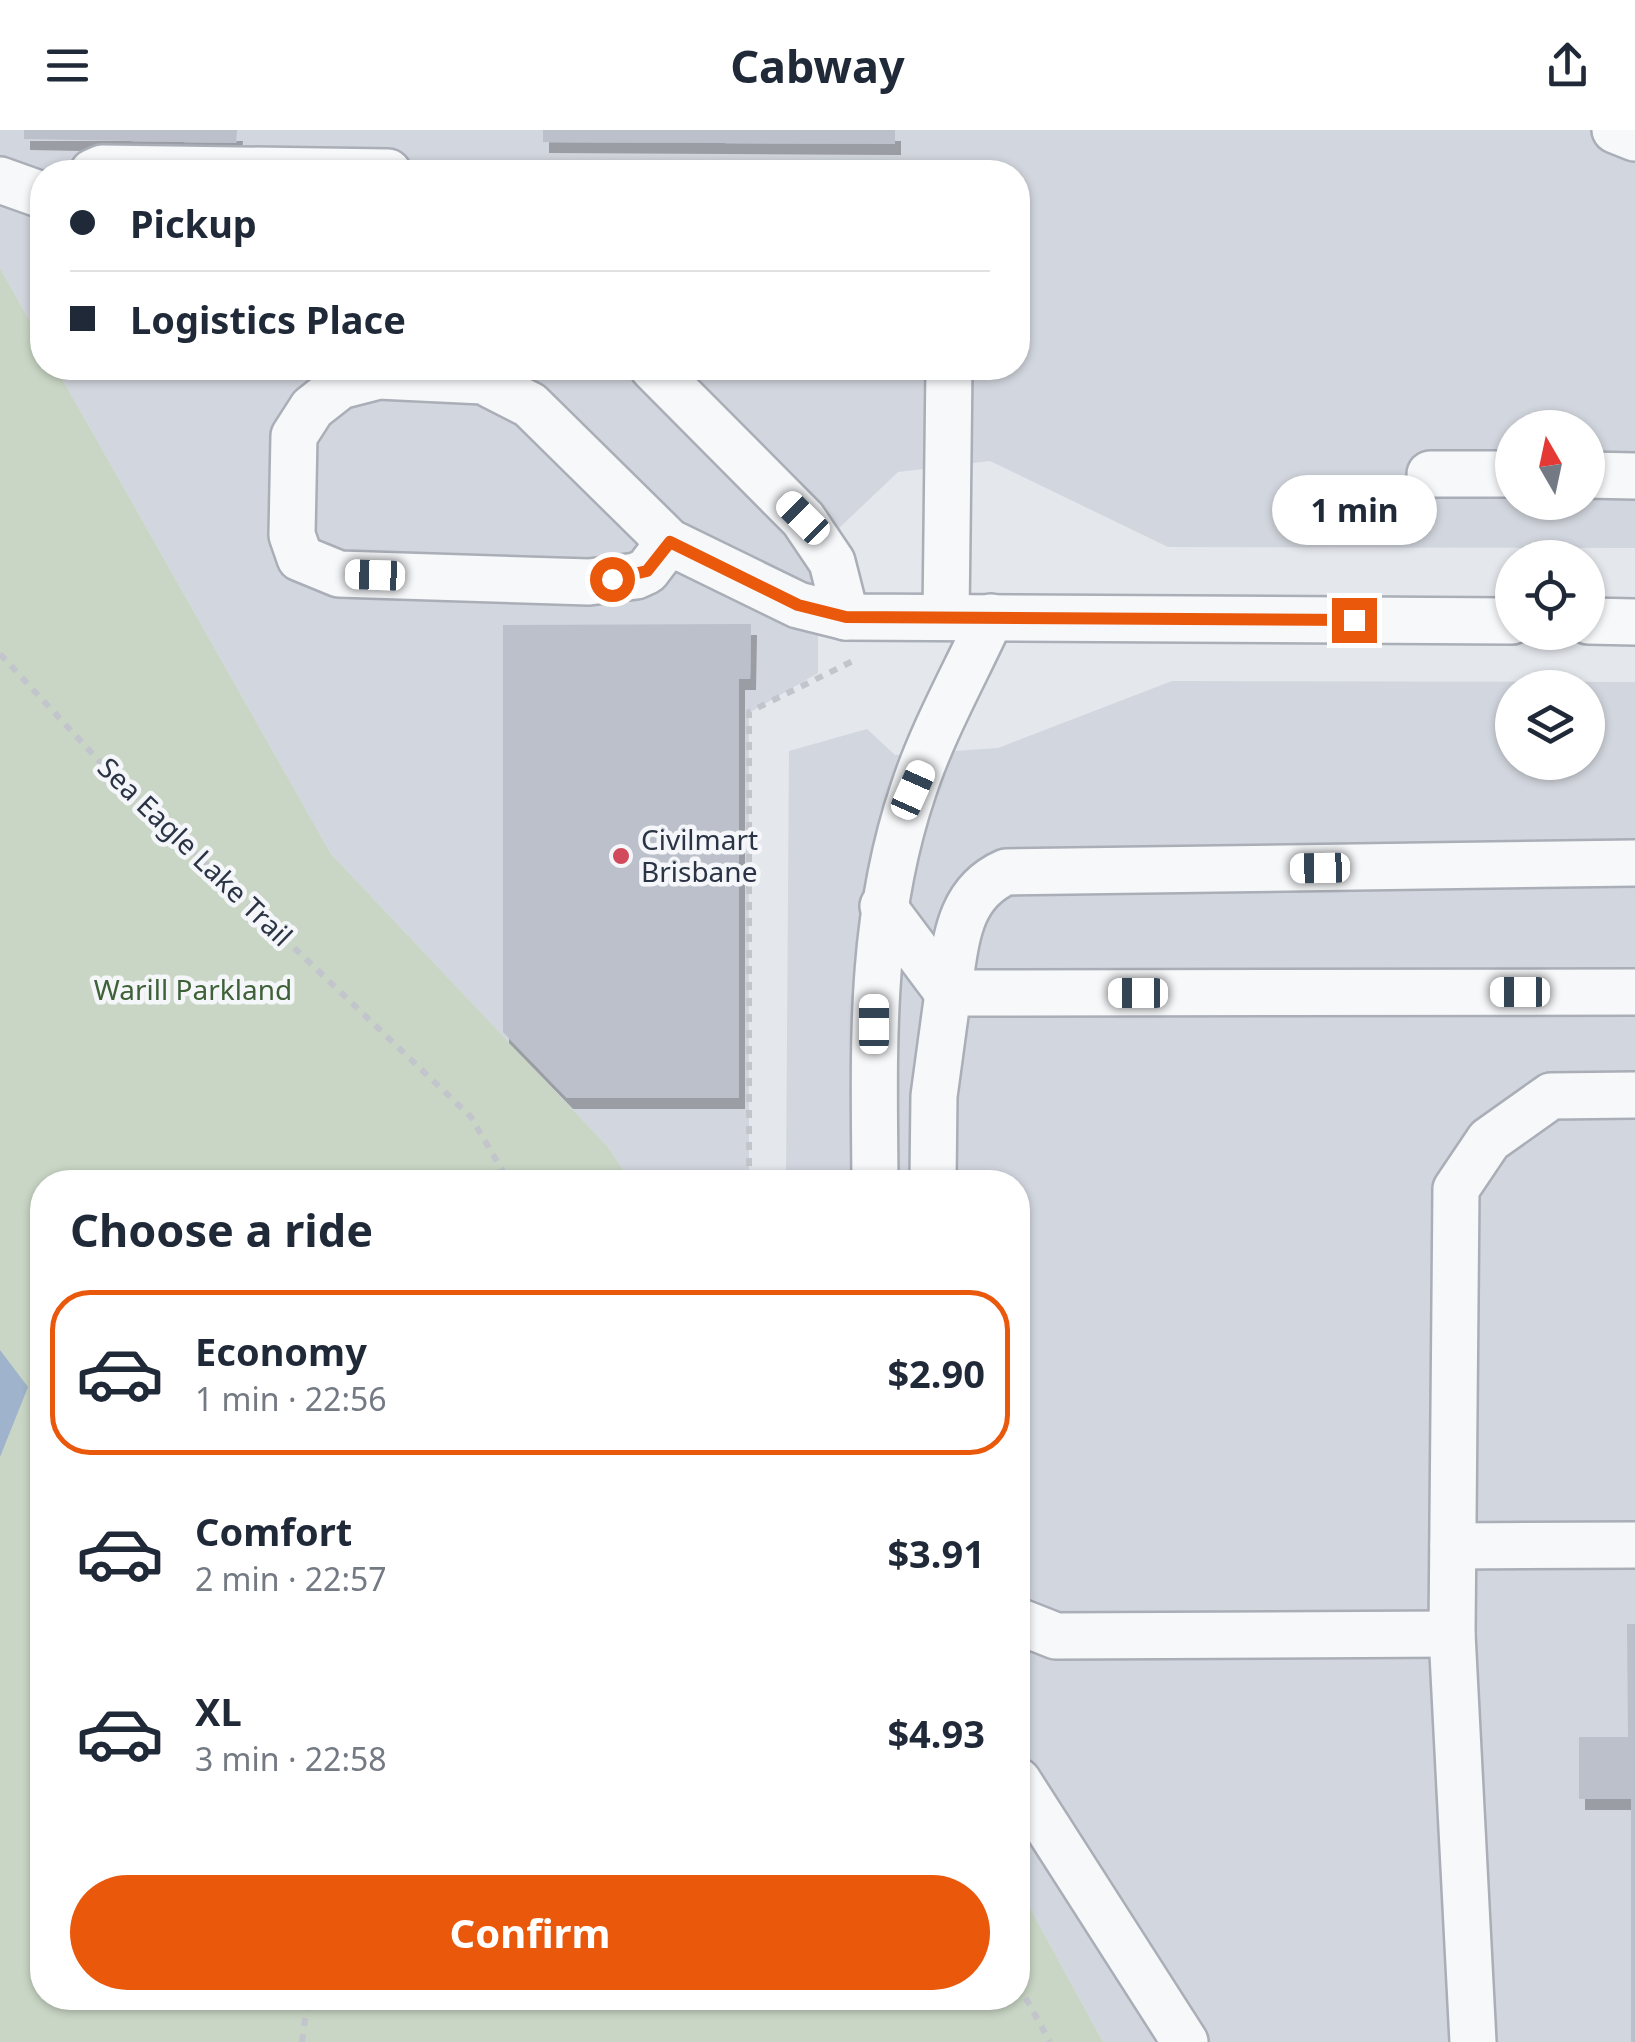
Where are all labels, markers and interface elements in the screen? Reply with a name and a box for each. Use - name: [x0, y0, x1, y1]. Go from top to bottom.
- text: Cabway: [730, 35, 905, 96]
- icon: menu: [40, 38, 95, 93]
- icon: share: [1540, 38, 1595, 93]
- text: Pickup: [130, 197, 257, 249]
- text: Logistics Place: [130, 293, 406, 345]
- north arrow: [1495, 410, 1605, 520]
- map controls: [1495, 410, 1605, 780]
- callout: 1 min: [1272, 475, 1436, 545]
- car: [771, 486, 835, 550]
- text: 1 min: [1310, 488, 1399, 531]
- button: locate: [1495, 540, 1605, 650]
- route start: [590, 557, 635, 602]
- car: [344, 559, 406, 591]
- route end: [1332, 598, 1377, 643]
- button: layers: [1495, 670, 1605, 780]
- street label: Sea Eagle Lake Trail: [90, 748, 301, 954]
- car: [887, 756, 939, 824]
- place label: Civilmart Brisbane: [641, 820, 758, 890]
- marker: Civilmart Brisbane: [610, 845, 632, 867]
- car: [1290, 852, 1350, 884]
- park label: Warill Parkland: [94, 970, 292, 1008]
- car: [1490, 977, 1550, 1007]
- car: [1108, 978, 1168, 1008]
- car: [859, 994, 889, 1054]
- text: Choose a ride: [70, 1199, 373, 1260]
- text: Economy: [195, 1325, 367, 1377]
- icon: car: [75, 1328, 165, 1418]
- text: $2.90: [887, 1347, 985, 1399]
- text: 1 min · 22:56: [195, 1377, 387, 1420]
- text: Comfort: [195, 1505, 352, 1557]
- icon: car: [75, 1508, 165, 1598]
- text: $3.91: [887, 1527, 985, 1579]
- text: 2 min · 22:57: [195, 1557, 387, 1600]
- text: XL: [195, 1685, 242, 1737]
- icon: car: [75, 1688, 165, 1778]
- text: $4.93: [887, 1707, 985, 1759]
- text: 3 min · 22:58: [195, 1737, 387, 1780]
- button: Confirm: [70, 1875, 990, 1990]

